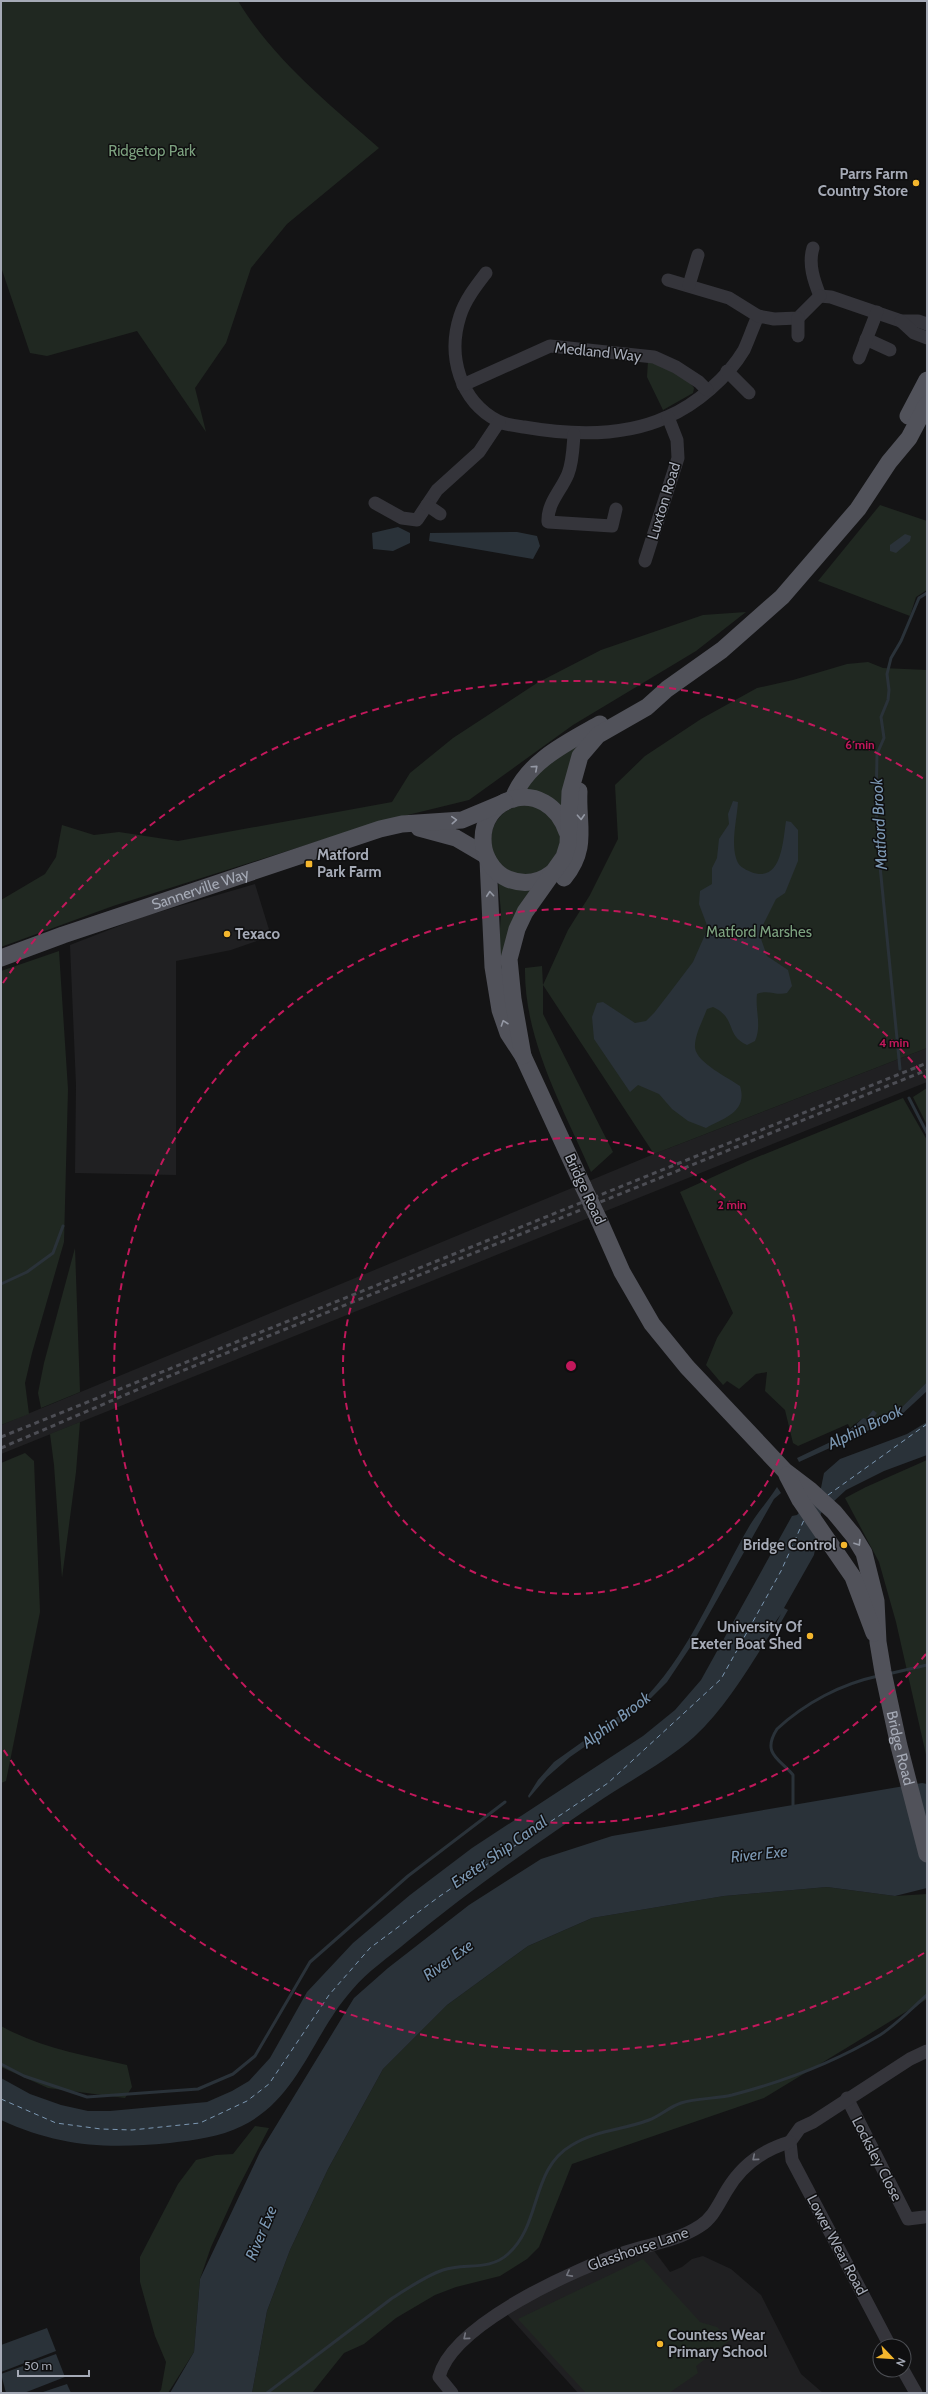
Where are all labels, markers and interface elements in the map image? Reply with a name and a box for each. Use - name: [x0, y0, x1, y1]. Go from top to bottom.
- park label: Ridgetop Park: [108, 142, 196, 160]
- place label: Parrs Farm Country Store: [818, 165, 908, 200]
- marker: Parrs Farm Country Store: [911, 178, 921, 188]
- street label: Medland Way: [554, 339, 643, 366]
- street label: Luxton Road: [644, 460, 684, 542]
- text: 6 min: [845, 737, 875, 752]
- one-way arrow: [530, 765, 537, 772]
- water label: Matford Brook: [867, 777, 891, 871]
- one-way arrow: [577, 814, 585, 820]
- one-way arrow: [451, 816, 457, 825]
- place label: Matford Park Farm: [317, 846, 382, 881]
- marker: Matford Park Farm: [304, 859, 314, 869]
- street label: Sannerville Way: [149, 864, 252, 914]
- one-way arrow: [486, 891, 495, 897]
- park label: Matford Marshes: [706, 923, 812, 941]
- place label: Texaco: [235, 925, 280, 943]
- marker: Texaco: [222, 929, 232, 939]
- one-way arrow: [501, 1019, 509, 1026]
- text: 4 min: [879, 1035, 909, 1050]
- street label: Bridge Road: [561, 1151, 609, 1227]
- text: 2 min: [718, 1197, 746, 1212]
- centre of rings: [564, 1359, 578, 1373]
- water label: Alphin Brook: [823, 1400, 907, 1454]
- place label: Bridge Control: [743, 1536, 836, 1554]
- one-way arrow: [853, 1539, 861, 1546]
- marker: Bridge Control: [839, 1540, 849, 1550]
- place label: University Of Exeter Boat Shed: [690, 1618, 802, 1653]
- marker: University Of Exeter Boat Shed: [805, 1631, 815, 1641]
- water label: Alphin Brook: [577, 1687, 655, 1753]
- street label: Bridge Road: [883, 1709, 918, 1787]
- water label: Exeter Ship Canal: [447, 1812, 551, 1892]
- water label: River Exe: [730, 1842, 788, 1866]
- water label: River Exe: [419, 1936, 477, 1984]
- street label: Locksley Close: [848, 2114, 906, 2204]
- one-way arrow: [752, 2153, 759, 2160]
- street label: Lower Wear Road: [803, 2192, 871, 2298]
- water label: River Exe: [241, 2203, 281, 2263]
- street label: Glasshouse Lane: [585, 2223, 691, 2275]
- one-way arrow: [566, 2270, 574, 2277]
- place label: Countess Wear Primary School: [668, 2326, 767, 2361]
- one-way arrow: [464, 2333, 471, 2340]
- north arrow: [872, 2338, 912, 2378]
- marker: Countess Wear Primary School: [655, 2339, 665, 2349]
- scale bar: [18, 2352, 89, 2378]
- text: N: [893, 2356, 909, 2369]
- text: 50 m: [24, 2358, 52, 2373]

